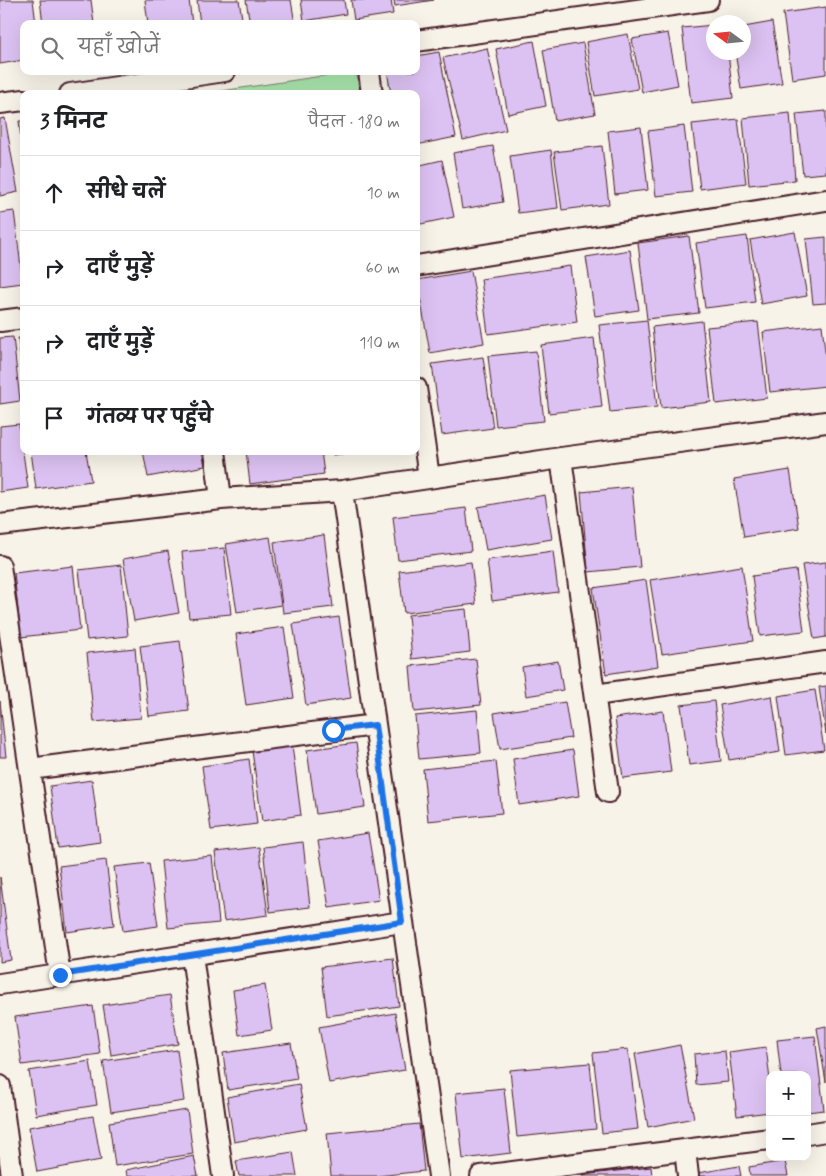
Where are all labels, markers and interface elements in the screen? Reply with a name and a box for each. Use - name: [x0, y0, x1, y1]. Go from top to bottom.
- north arrow: [706, 15, 751, 60]
- search box: [20, 20, 420, 75]
- icon: search: [38, 34, 66, 62]
- text: यहाँ खोजें: [78, 35, 160, 60]
- text: 3 मिनट: [40, 108, 106, 136]
- text: पैदल · 180 m: [308, 112, 400, 133]
- icon: ahead: [40, 179, 68, 207]
- text: सीधे चलें: [87, 180, 165, 205]
- text: 10 m: [367, 183, 400, 204]
- icon: right: [40, 254, 68, 282]
- text: दाएँ मुड़ें: [87, 255, 153, 280]
- text: 60 m: [366, 258, 400, 279]
- icon: right: [40, 329, 68, 357]
- text: दाएँ मुड़ें: [87, 330, 153, 355]
- text: 110 m: [359, 333, 400, 354]
- icon: arrive: [40, 404, 68, 432]
- text: गंतव्य पर पहुँचे: [87, 405, 213, 430]
- route start: [322, 719, 345, 742]
- route end: [49, 964, 72, 987]
- map controls: [766, 1071, 811, 1161]
- button: +: [766, 1071, 811, 1116]
- button: −: [766, 1116, 811, 1161]

